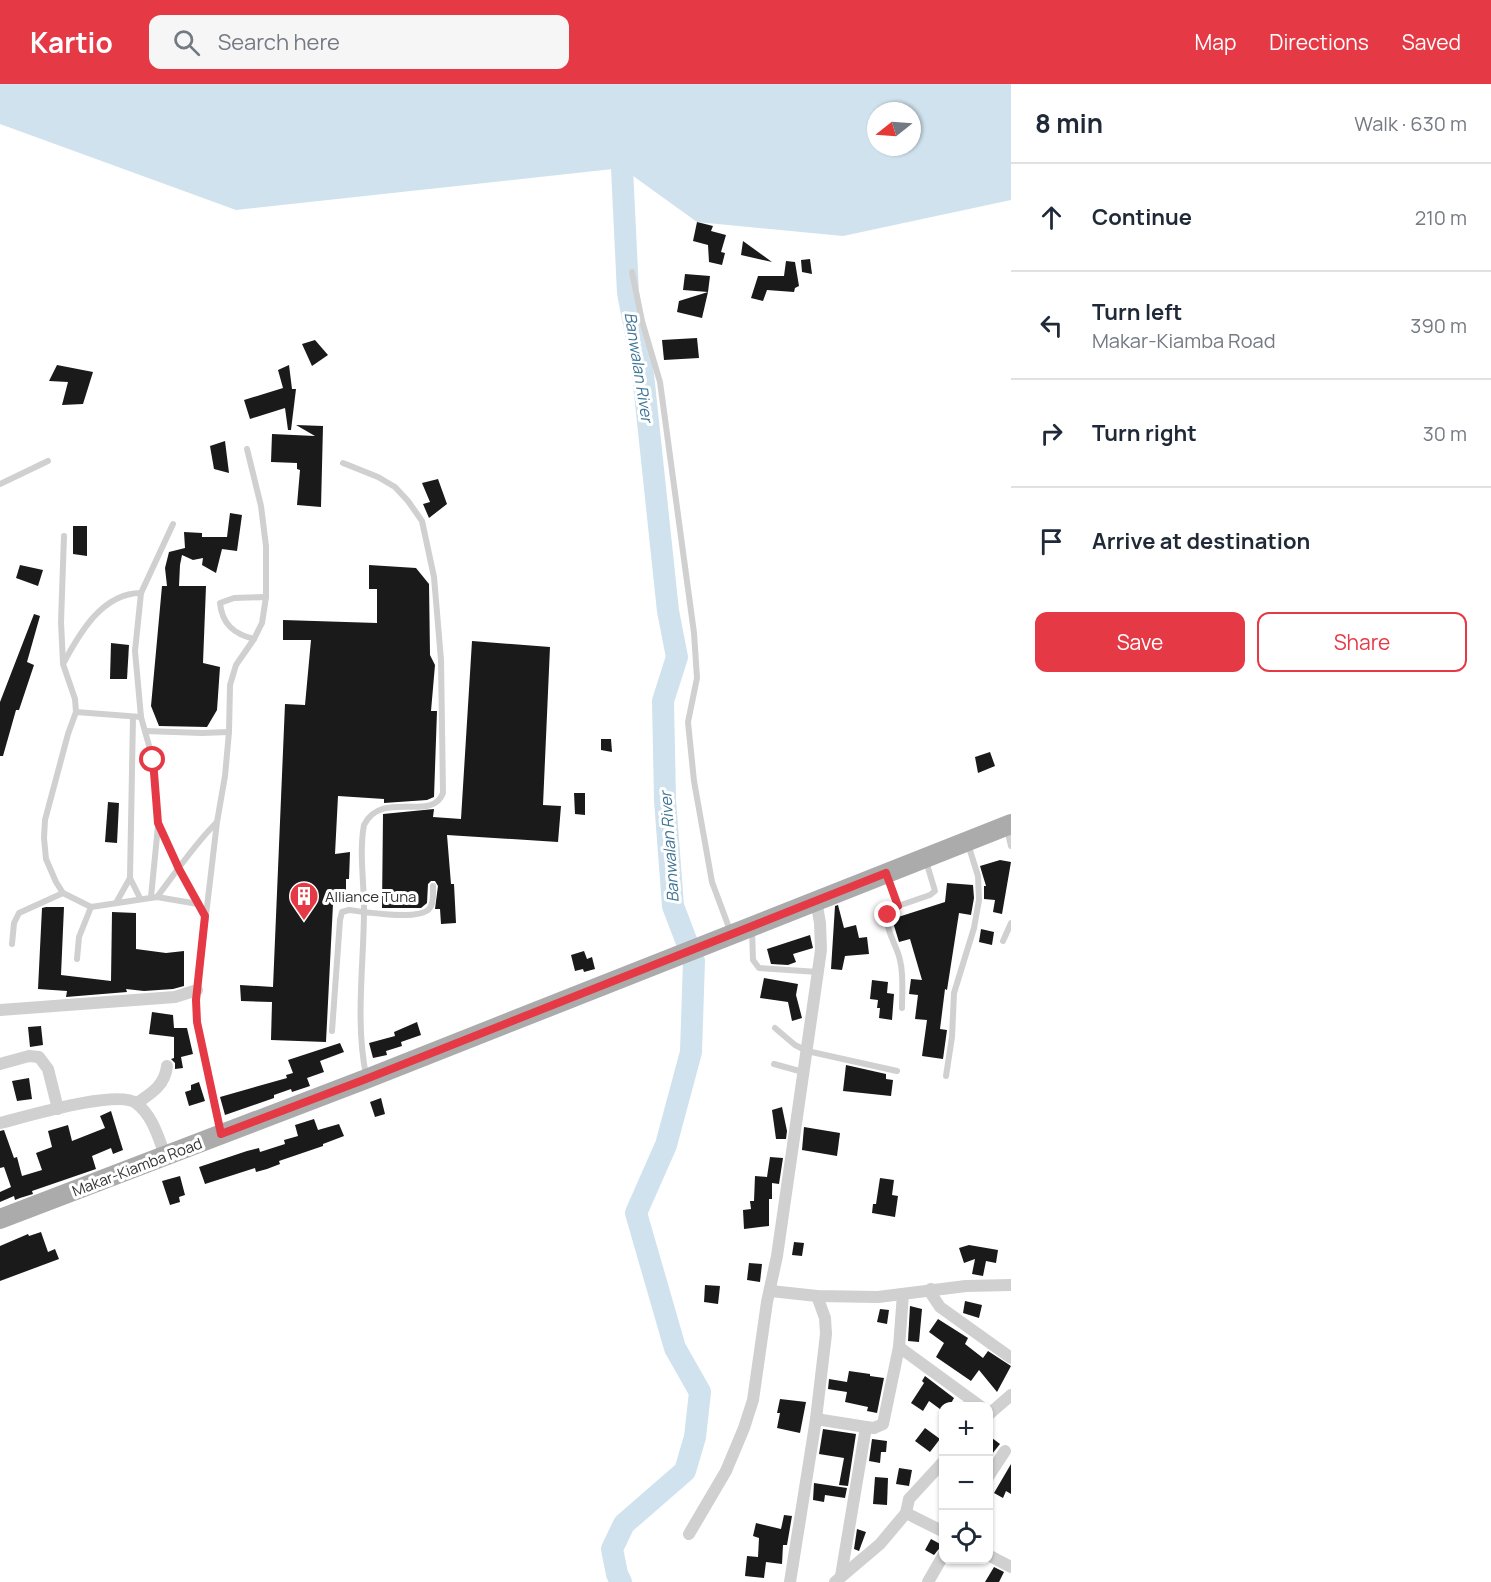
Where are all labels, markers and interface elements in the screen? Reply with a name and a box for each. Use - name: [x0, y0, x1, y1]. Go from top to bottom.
- search box: [149, 15, 569, 69]
- text: Kartio: [30, 23, 113, 61]
- icon: search: [170, 26, 203, 59]
- text: Search here: [218, 27, 340, 57]
- text: Map: [1195, 28, 1236, 56]
- text: Directions: [1269, 28, 1369, 56]
- text: Saved: [1402, 28, 1461, 56]
- north arrow: [867, 102, 921, 156]
- text: 8 min: [1035, 105, 1103, 141]
- text: Walk · 630 m: [1354, 110, 1467, 137]
- icon: ahead: [1035, 201, 1068, 234]
- text: Continue: [1092, 202, 1192, 232]
- text: 210 m: [1415, 204, 1467, 231]
- text: Turn left: [1092, 297, 1182, 327]
- icon: left: [1035, 309, 1068, 342]
- water label: Banwalan River: [619, 310, 659, 426]
- text: 390 m: [1410, 312, 1467, 339]
- text: Makar-Kiamba Road: [1092, 327, 1276, 354]
- icon: right: [1035, 417, 1068, 450]
- text: Turn right: [1092, 418, 1197, 448]
- text: 30 m: [1423, 420, 1467, 447]
- icon: arrive: [1035, 525, 1068, 558]
- text: Arrive at destination: [1092, 526, 1310, 556]
- button: Save: [1035, 612, 1245, 672]
- button: Share: [1257, 612, 1467, 672]
- route start: [139, 746, 165, 772]
- water label: Banwalan River: [654, 789, 684, 903]
- building icon: Alliance Tuna: [288, 880, 320, 922]
- place label: Alliance Tuna: [325, 886, 416, 907]
- route end: [874, 901, 900, 927]
- street label: Makar-Kiamba Road: [69, 1133, 205, 1201]
- map controls: [939, 1402, 993, 1564]
- button: +: [939, 1402, 993, 1456]
- button: −: [939, 1456, 993, 1510]
- button: locate: [939, 1510, 993, 1564]

